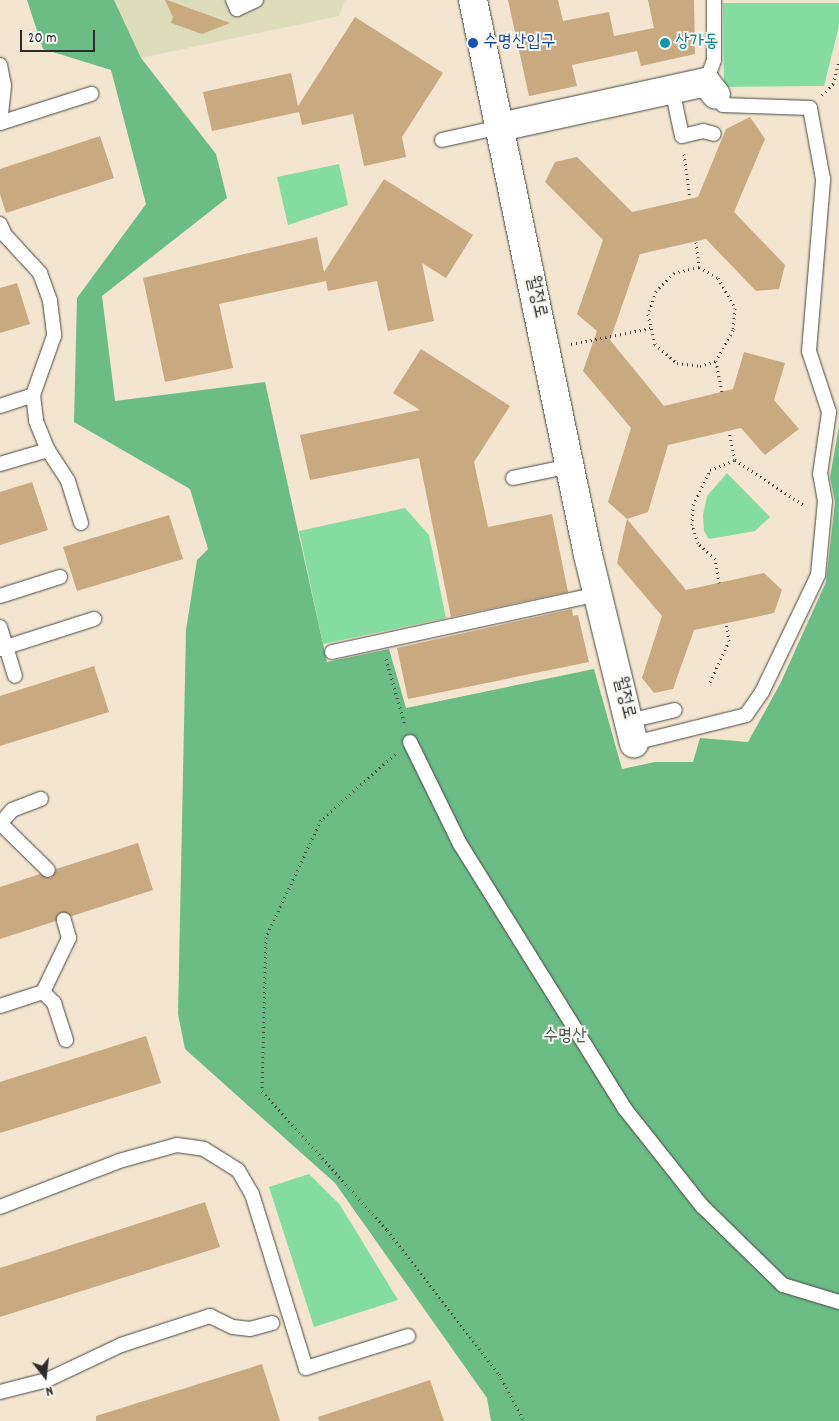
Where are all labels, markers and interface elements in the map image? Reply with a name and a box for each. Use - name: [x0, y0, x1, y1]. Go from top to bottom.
- scale bar: [22, 20, 98, 52]
- text: 20 m: [28, 28, 56, 50]
- place label: 수명산입구: [483, 32, 555, 54]
- place label: 상가동: [675, 32, 718, 54]
- marker: 수명산입구: [467, 37, 479, 49]
- marker: 상가동: [659, 37, 671, 49]
- street label: 월정로: [520, 274, 550, 320]
- street label: 월정로: [607, 674, 639, 722]
- park label: 수명산: [543, 1026, 587, 1048]
- north arrow: [20, 1351, 70, 1401]
- text: N: [43, 1380, 55, 1401]

